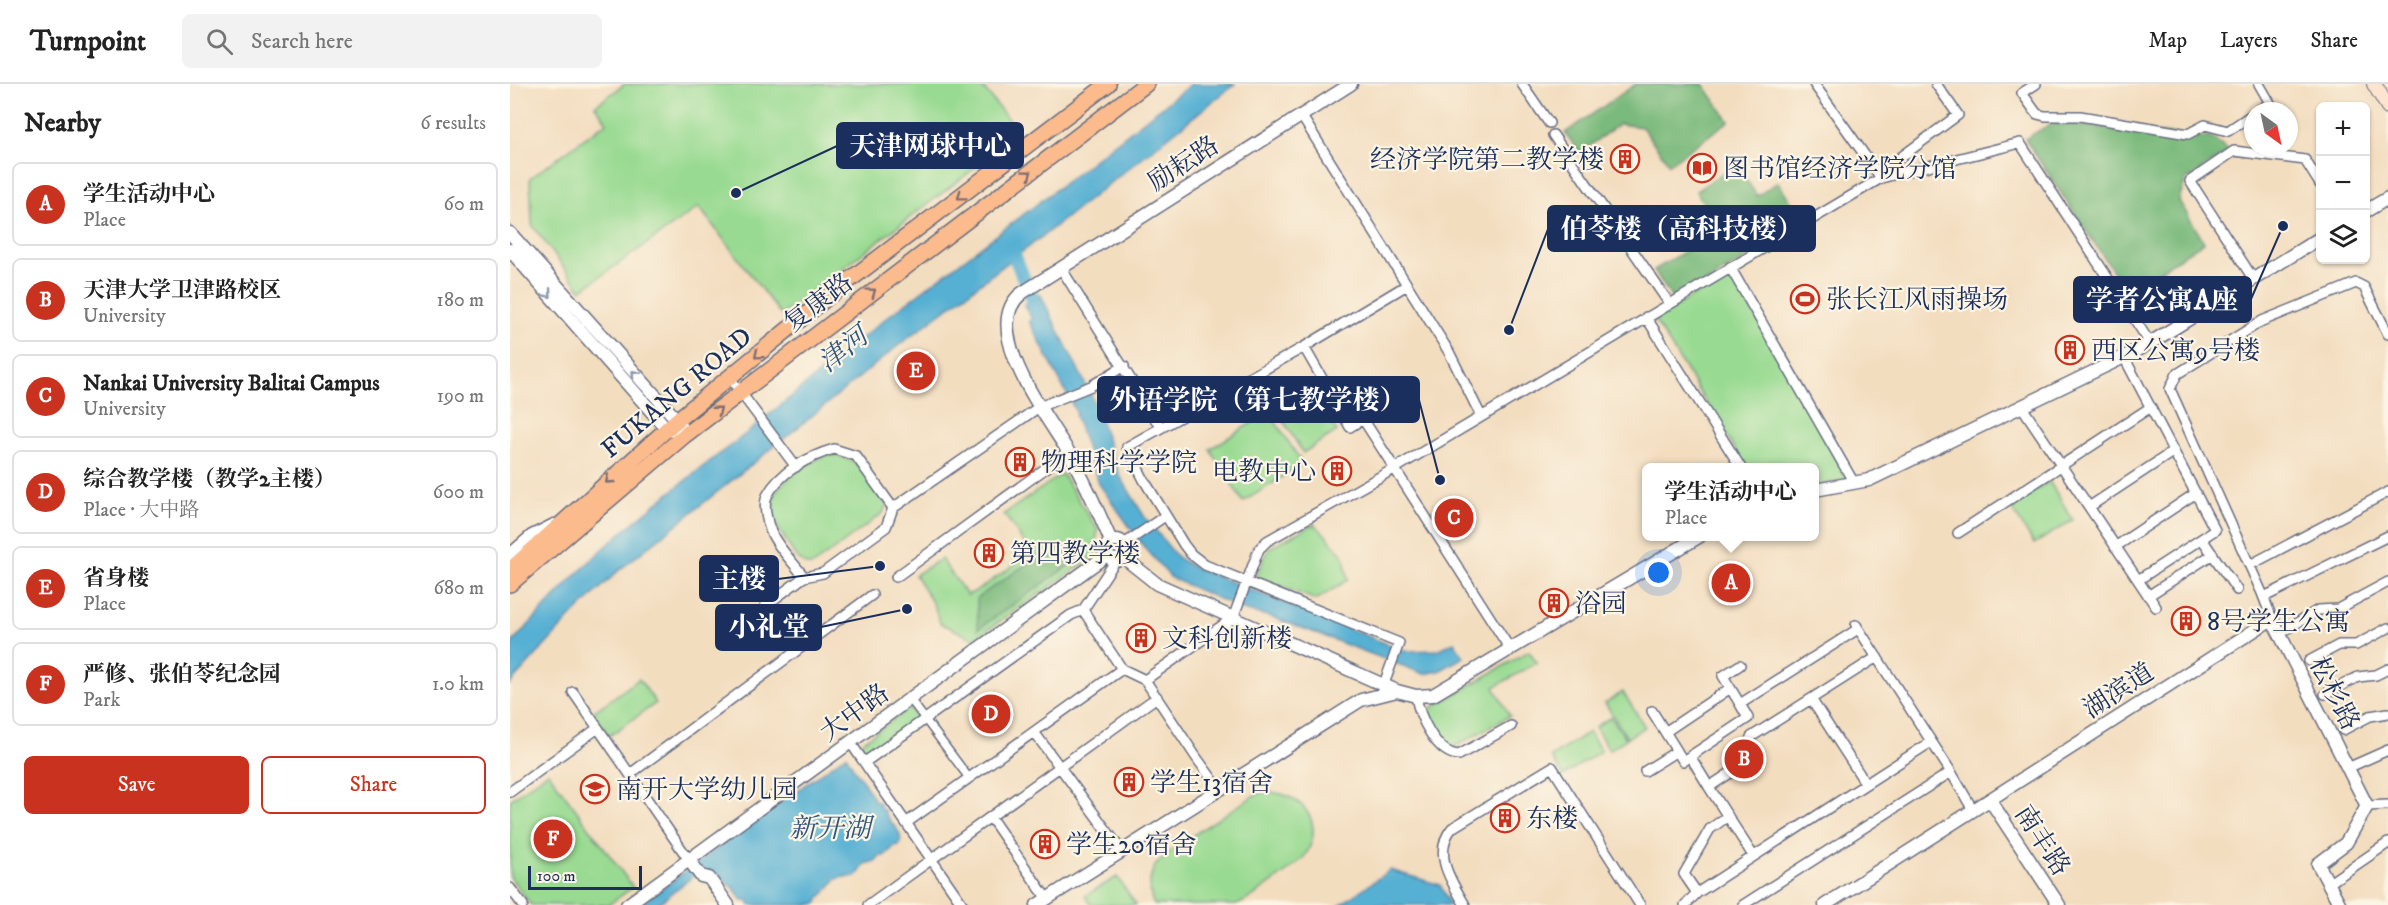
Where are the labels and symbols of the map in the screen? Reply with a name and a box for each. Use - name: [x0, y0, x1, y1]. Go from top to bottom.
- north arrow: [2244, 102, 2298, 156]
- callout: 天津网球中心: [837, 123, 1023, 168]
- street label: 励耘路: [1142, 129, 1226, 199]
- text: 天津网球中心: [849, 130, 1011, 164]
- building icon: 经济学院第二教学楼: [1609, 143, 1641, 175]
- place label: 经济学院第二教学楼: [1370, 144, 1604, 177]
- library icon: 图书馆经济学院分馆: [1686, 152, 1718, 184]
- place label: 图书馆经济学院分馆: [1723, 153, 1957, 186]
- one-way arrow: [1021, 170, 1032, 181]
- one-way arrow: [956, 188, 967, 199]
- callout: 伯苓楼（高科技楼）: [1548, 206, 1815, 251]
- text: 伯苓楼（高科技楼）: [1561, 213, 1804, 247]
- street label: 复康路: [778, 267, 860, 340]
- callout: 学者公寓A座: [2074, 277, 2251, 322]
- sports icon: 张长江风雨操场: [1789, 283, 1821, 315]
- place label: 张长江风雨操场: [1826, 284, 2008, 317]
- text: 学者公寓A座: [2086, 284, 2238, 318]
- one-way arrow: [541, 287, 552, 298]
- one-way arrow: [866, 288, 877, 299]
- water label: 津河: [812, 317, 879, 380]
- street label: FUKANG ROAD: [595, 320, 759, 466]
- building icon: 西区公寓9号楼: [2054, 334, 2086, 366]
- place label: 西区公寓9号楼: [2091, 335, 2260, 368]
- one-way arrow: [754, 348, 765, 359]
- pin: E: [896, 348, 936, 394]
- one-way arrow: [631, 370, 642, 381]
- callout: 外语学院（第七教学楼）: [1098, 377, 1419, 422]
- text: 外语学院（第七教学楼）: [1110, 384, 1407, 418]
- one-way arrow: [711, 407, 722, 418]
- building icon: 物理科学学院: [1004, 446, 1036, 478]
- place label: 物理科学学院: [1041, 447, 1197, 480]
- building icon: 电教中心: [1321, 455, 1353, 487]
- place label: 电教中心: [1212, 456, 1316, 489]
- one-way arrow: [605, 473, 615, 484]
- pin: C: [1434, 496, 1474, 540]
- building icon: 第四教学楼: [973, 537, 1005, 569]
- place label: 第四教学楼: [1010, 538, 1140, 571]
- callout: 主楼: [700, 556, 778, 601]
- your location: [1644, 558, 1673, 587]
- pin: A: [1712, 560, 1750, 606]
- text: 主楼: [712, 563, 766, 597]
- building icon: 浴园: [1538, 587, 1570, 619]
- place label: 浴园: [1575, 588, 1627, 621]
- callout: 小礼堂: [716, 605, 821, 650]
- building icon: 8号学生公寓: [2170, 605, 2202, 637]
- place label: 8号学生公寓: [2207, 606, 2350, 639]
- text: 小礼堂: [729, 611, 810, 645]
- building icon: 文科创新楼: [1125, 622, 1157, 654]
- place label: 文科创新楼: [1162, 623, 1292, 656]
- street label: 松杉路: [2301, 651, 2366, 736]
- street label: 湖滨道: [2077, 656, 2161, 726]
- street label: 大中路: [814, 677, 896, 749]
- pin: D: [972, 692, 1010, 736]
- pin: B: [1724, 736, 1764, 782]
- building icon: 学生13宿舍: [1113, 766, 1145, 798]
- place label: 学生13宿舍: [1150, 767, 1273, 800]
- school or university icon: 南开大学幼儿园: [579, 773, 611, 805]
- place label: 南开大学幼儿园: [616, 774, 798, 807]
- street label: 南丰路: [2007, 799, 2077, 883]
- building icon: 东楼: [1489, 802, 1521, 834]
- place label: 东楼: [1526, 803, 1578, 836]
- water label: 新开湖: [790, 812, 875, 846]
- pin: F: [534, 816, 573, 861]
- building icon: 学生20宿舍: [1029, 828, 1061, 860]
- place label: 学生20宿舍: [1066, 829, 1197, 862]
- scale bar: [528, 863, 642, 890]

